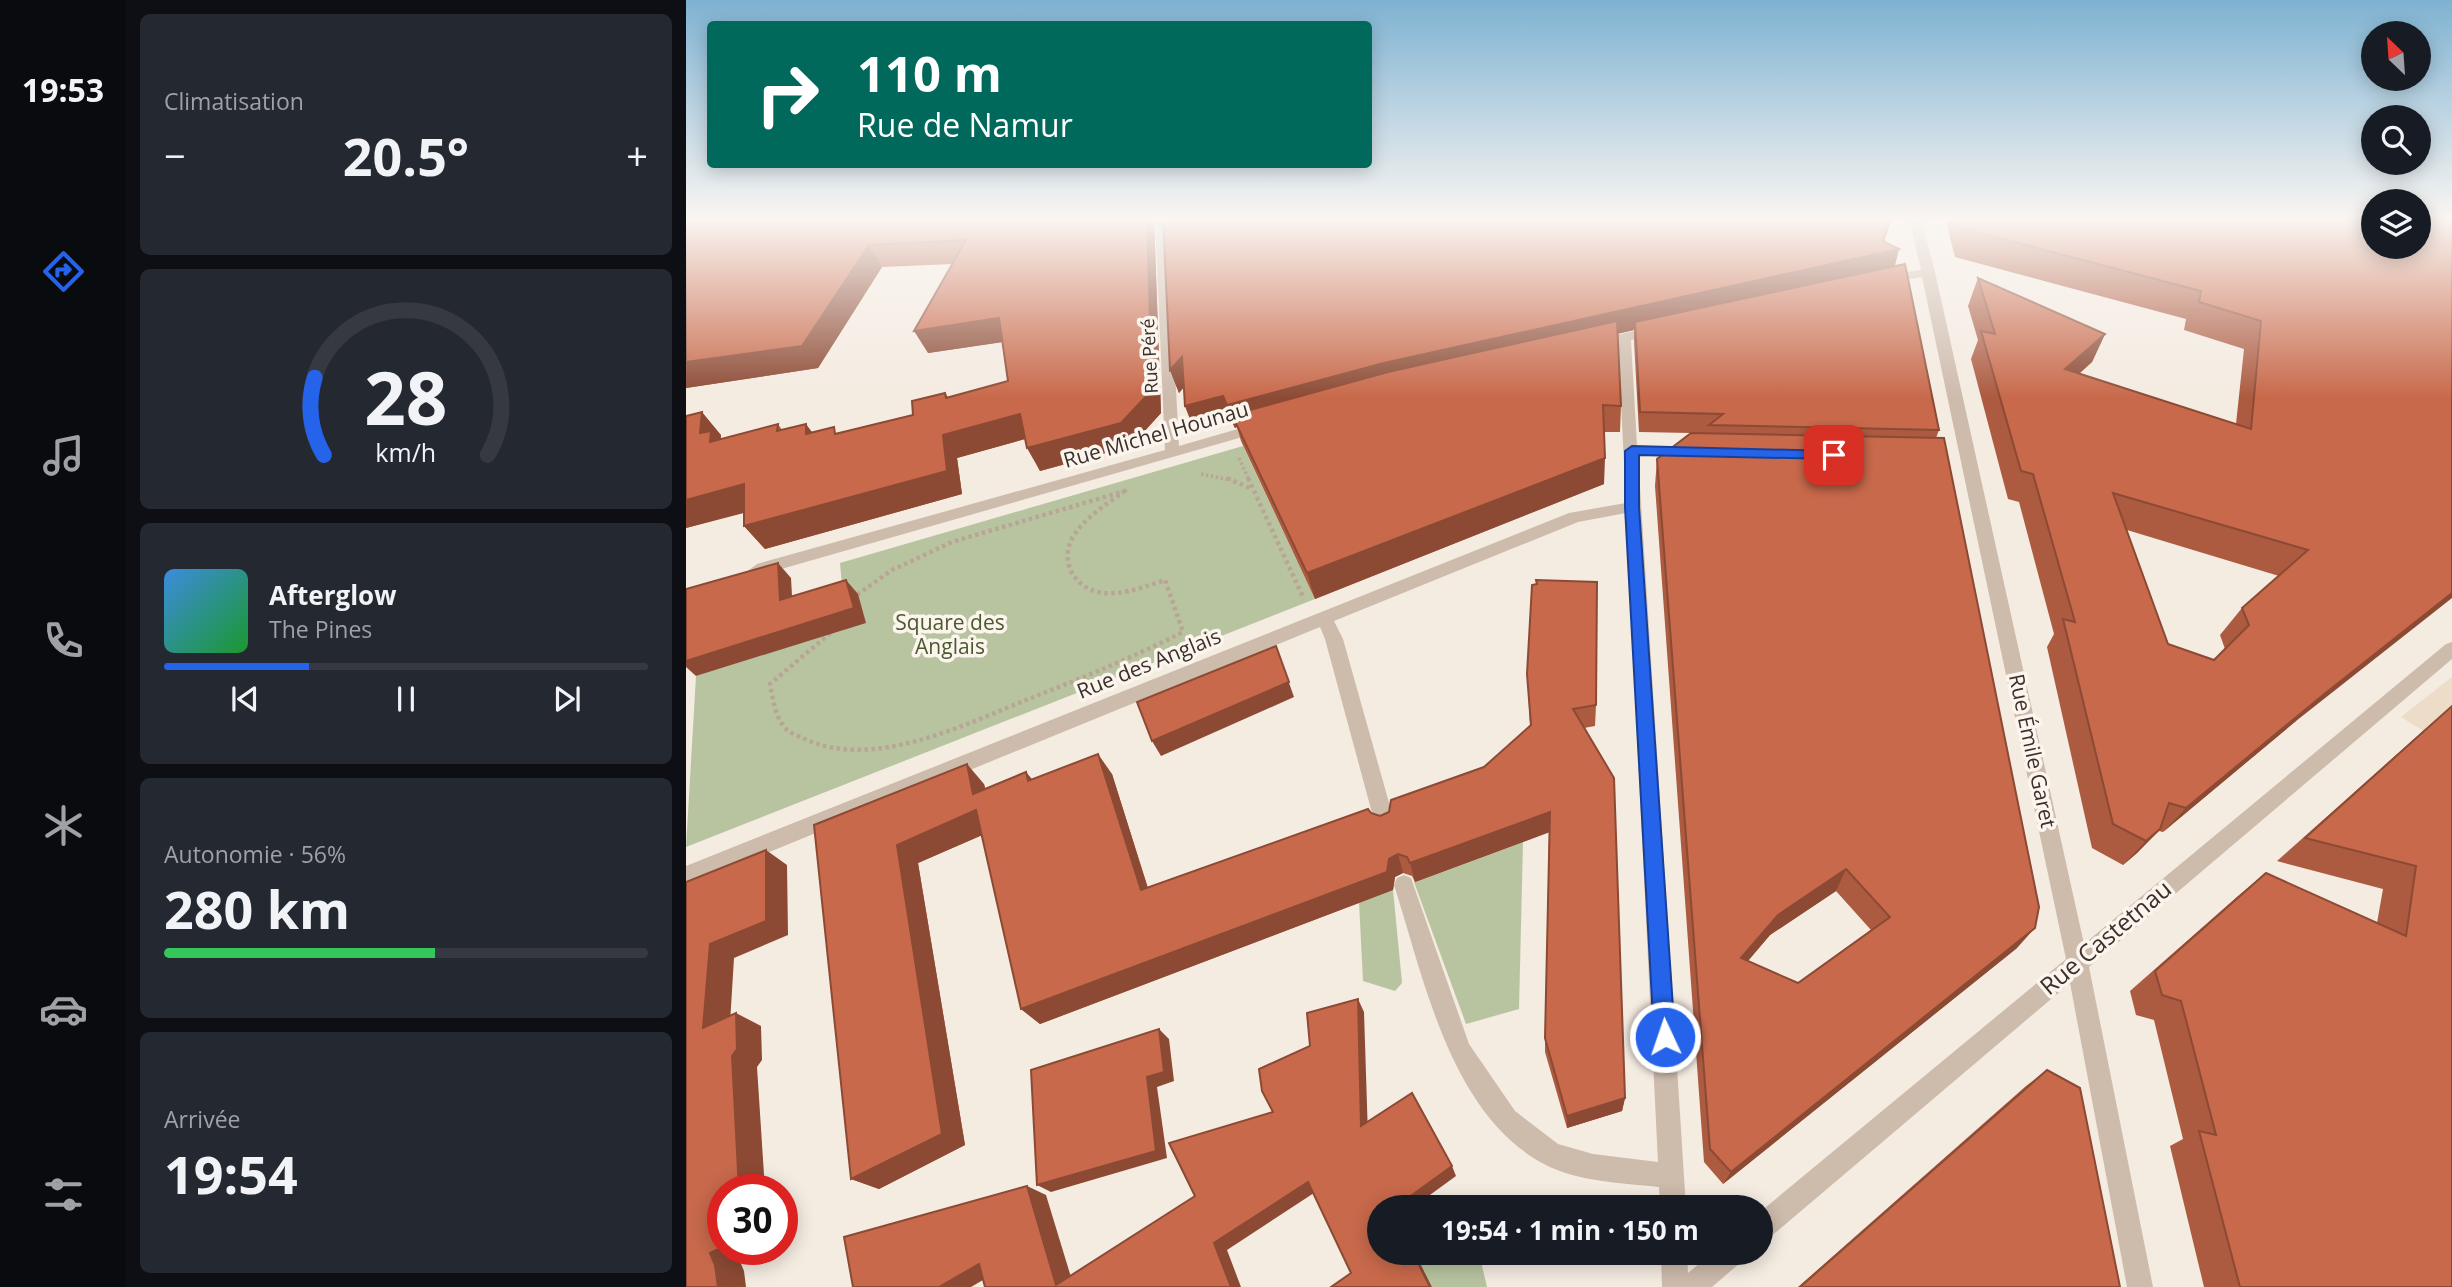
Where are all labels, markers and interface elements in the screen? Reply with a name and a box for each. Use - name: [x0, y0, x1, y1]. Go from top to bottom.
- north arrow: [2361, 21, 2431, 91]
- map controls: [2361, 21, 2431, 259]
- text: 110 m: [857, 40, 1002, 106]
- icon: right: [742, 49, 833, 140]
- text: 19:53: [22, 68, 104, 111]
- text: Climatisation: [164, 85, 304, 117]
- text: Rue de Namur: [857, 103, 1073, 146]
- button: search: [2361, 105, 2431, 175]
- text: 20.5°: [343, 120, 469, 191]
- text: −: [164, 129, 186, 181]
- text: +: [626, 129, 648, 181]
- button: layers: [2361, 189, 2431, 259]
- icon: directions: [39, 247, 88, 296]
- street label: Rue Péré: [1135, 318, 1163, 394]
- text: 28: [364, 347, 448, 446]
- street label: Rue Michel Hounau: [1060, 394, 1251, 474]
- pin: [1804, 425, 1864, 485]
- icon: music: [39, 431, 88, 480]
- text: km/h: [376, 435, 436, 469]
- icon: arrive: [1815, 436, 1853, 474]
- text: Afterglow: [269, 577, 396, 613]
- park label: Square des Anglais: [895, 608, 1005, 660]
- text: The Pines: [269, 613, 372, 645]
- icon: phone: [39, 616, 88, 665]
- street label: Rue des Anglais: [1072, 621, 1225, 705]
- street label: Rue Émile Garet: [2003, 671, 2063, 830]
- icon: previous: [226, 680, 264, 718]
- icon: pause: [387, 680, 425, 718]
- icon: next: [548, 680, 586, 718]
- icon: climate: [39, 801, 88, 850]
- text: Autonomie · 56%: [164, 838, 346, 870]
- street label: Rue Castetnau: [2032, 872, 2178, 1002]
- text: 280 km: [164, 873, 350, 944]
- icon: car: [39, 985, 88, 1034]
- position arrow: [1628, 1000, 1702, 1074]
- text: Arrivée: [164, 1103, 240, 1135]
- text: 19:54: [164, 1138, 298, 1209]
- icon: filters: [39, 1170, 88, 1219]
- speed limit sign: 30: [707, 1174, 798, 1265]
- text: 19:54 · 1 min · 150 m: [1441, 1212, 1699, 1248]

